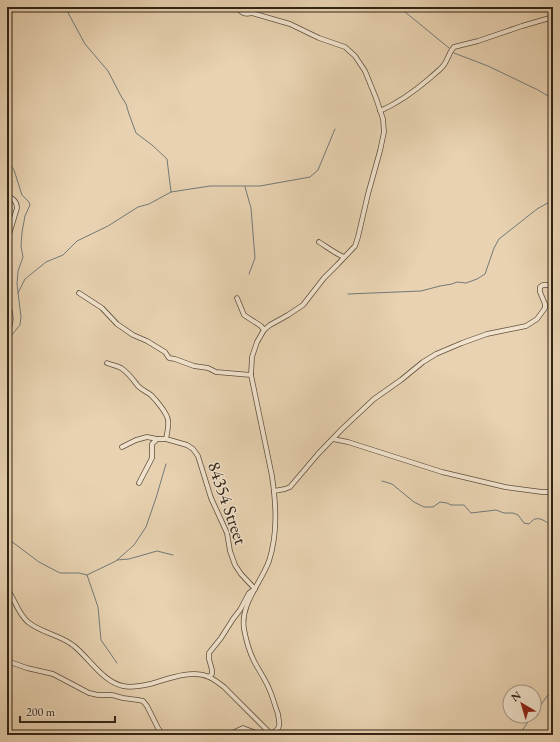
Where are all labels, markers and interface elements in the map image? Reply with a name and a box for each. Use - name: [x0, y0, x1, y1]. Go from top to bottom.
- street label: 84354 Street: [203, 458, 253, 548]
- north arrow: [502, 684, 542, 724]
- text: N: [508, 688, 524, 704]
- scale bar: [20, 698, 115, 724]
- text: 200 m: [26, 704, 56, 720]

